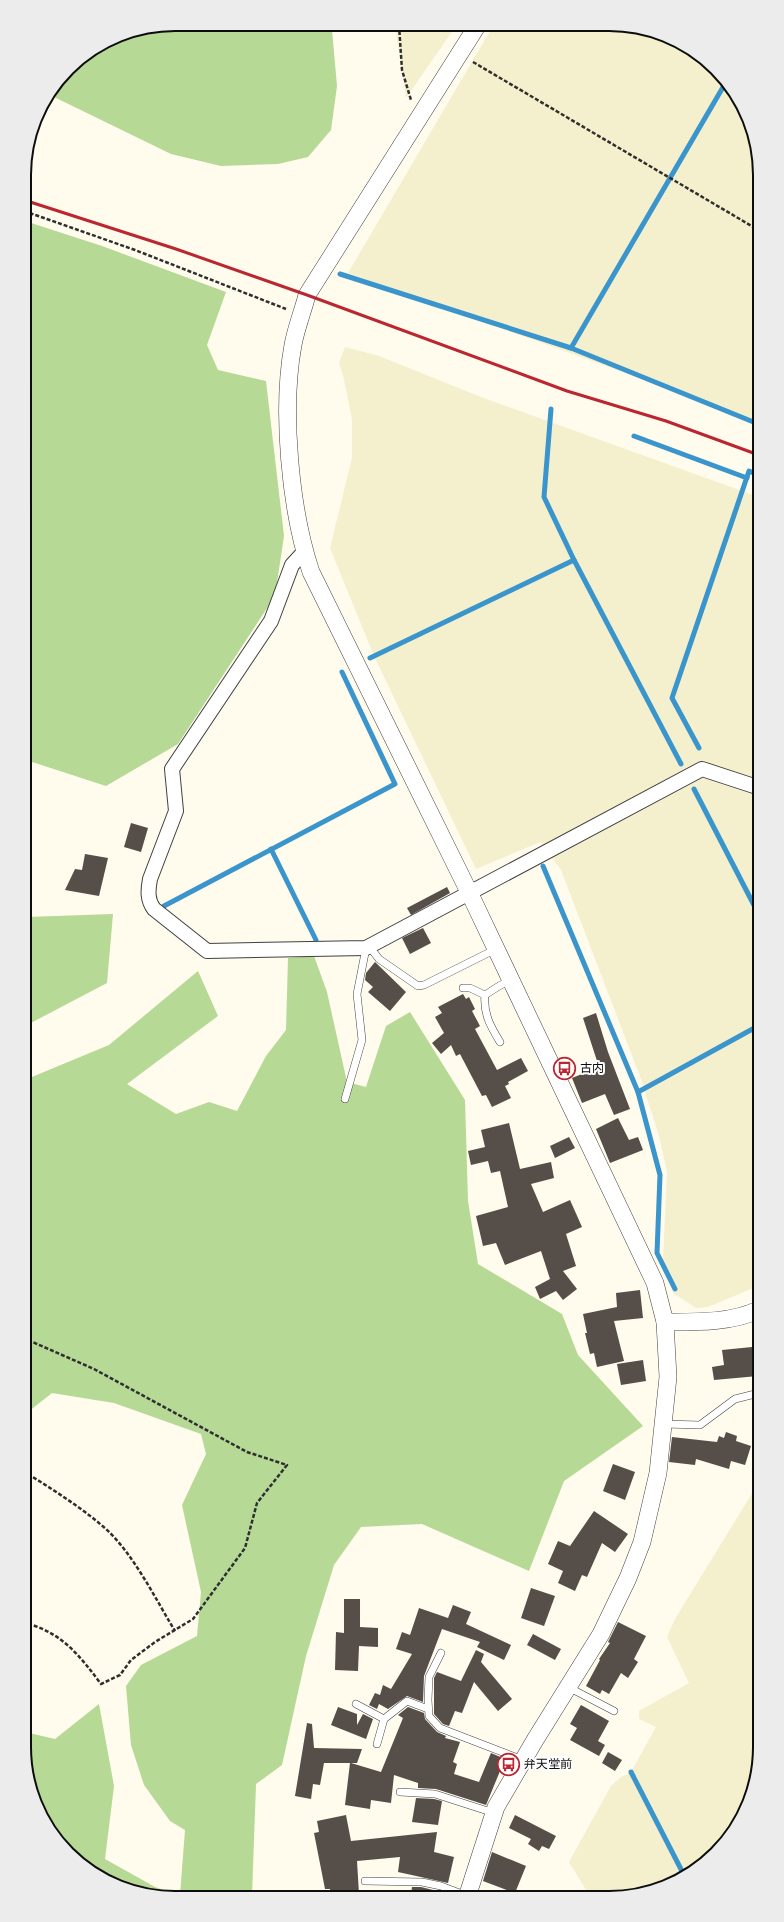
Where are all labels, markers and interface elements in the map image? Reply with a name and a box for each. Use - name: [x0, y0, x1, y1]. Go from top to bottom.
- bus stop icon: 古内: [551, 1055, 577, 1081]
- place label: 古内: [580, 1058, 604, 1075]
- bus stop icon: 弁天堂前: [496, 1751, 522, 1777]
- place label: 弁天堂前: [524, 1754, 572, 1771]

